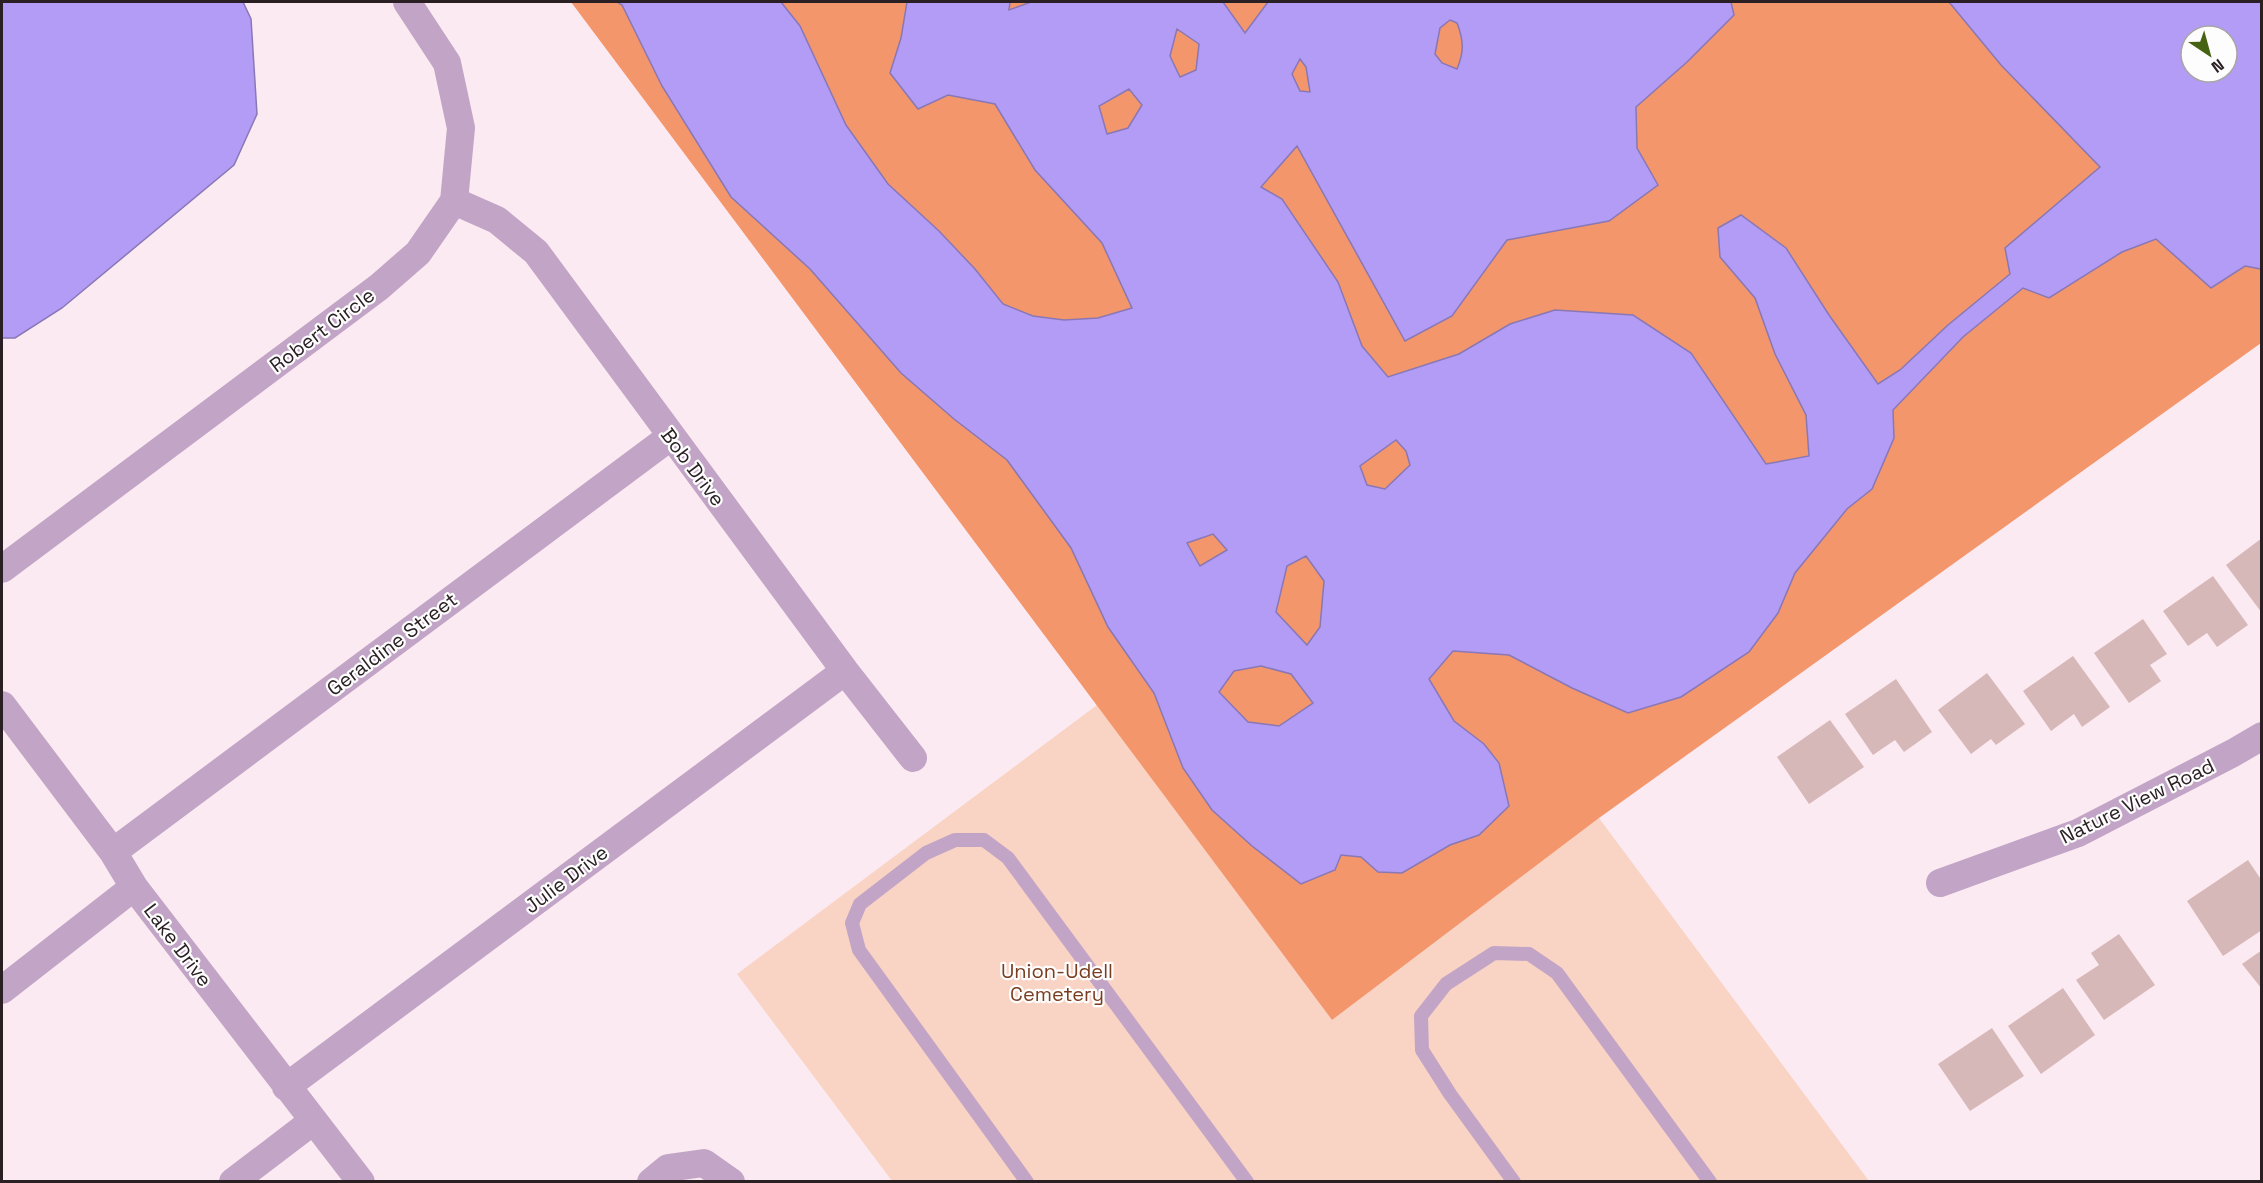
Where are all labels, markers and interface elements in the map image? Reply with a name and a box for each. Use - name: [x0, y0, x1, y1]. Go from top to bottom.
- north arrow: [2179, 24, 2239, 84]
- text: N: [2207, 54, 2228, 77]
- street label: Robert Circle: [264, 282, 380, 378]
- street label: Bob Drive: [655, 423, 731, 511]
- street label: Geraldine Street: [322, 586, 462, 702]
- street label: Nature View Road: [2056, 752, 2218, 850]
- street label: Julie Drive: [519, 839, 613, 919]
- street label: Lake Drive: [138, 898, 218, 992]
- park label: Union-Udell Cemetery: [1001, 958, 1113, 1007]

